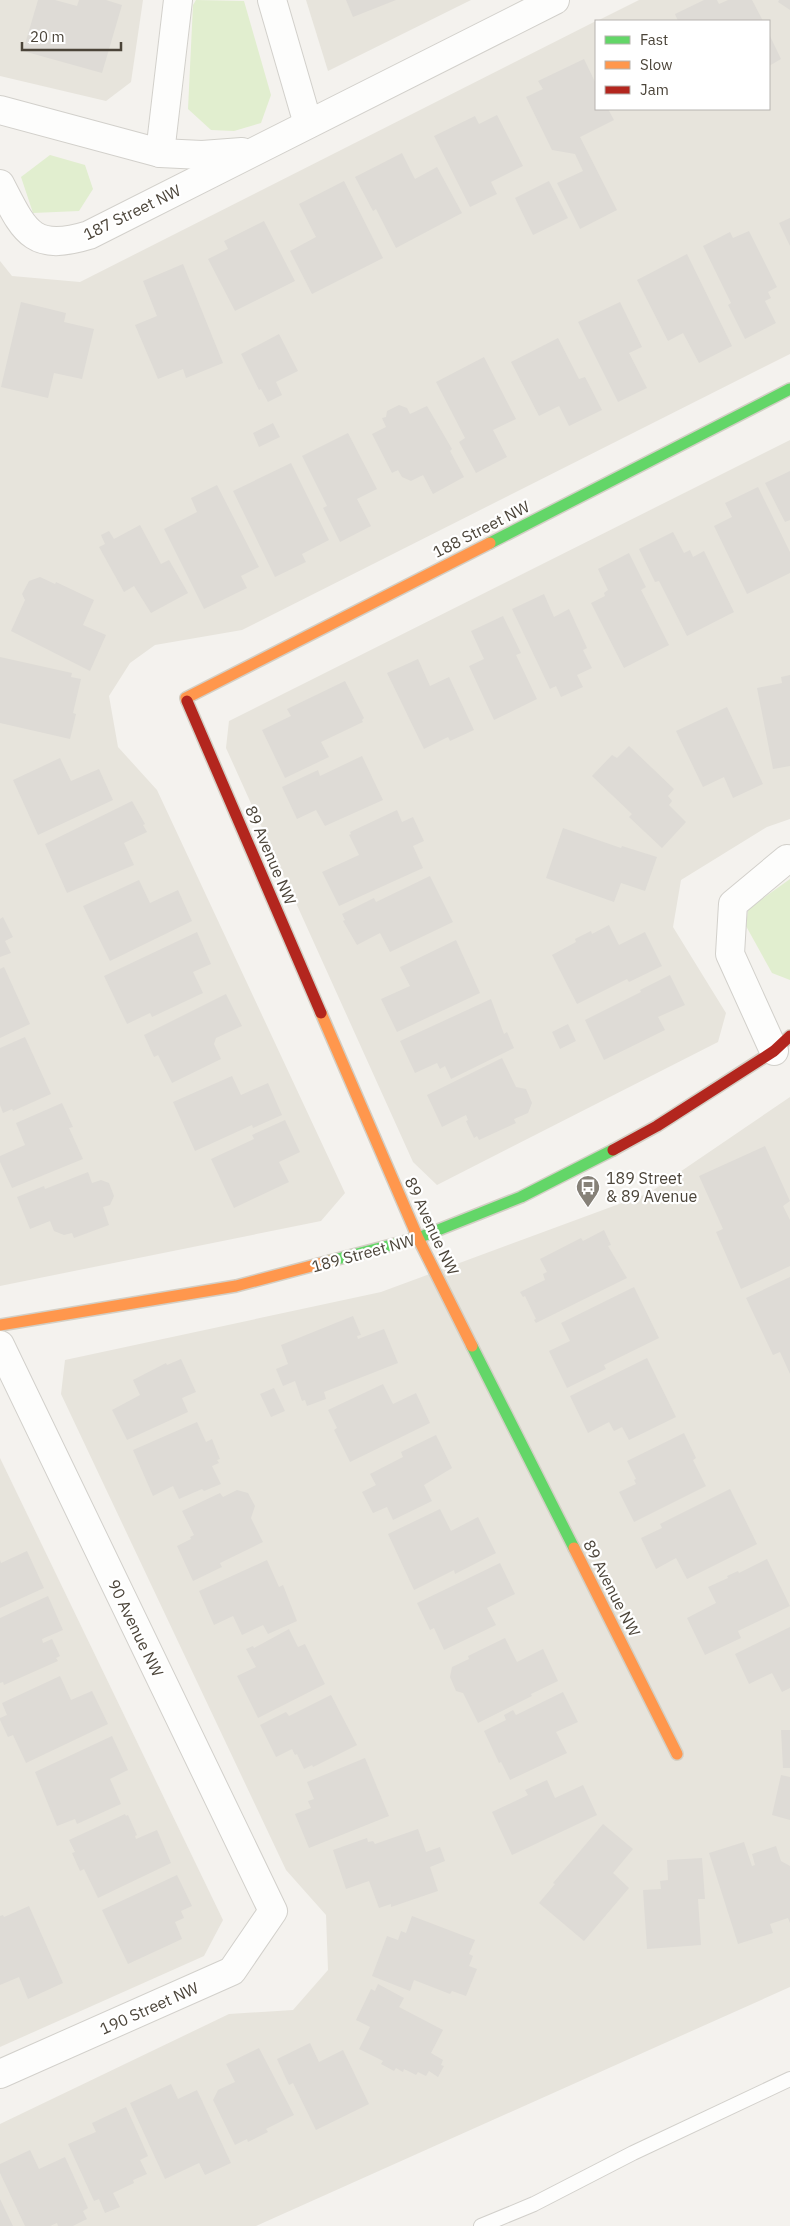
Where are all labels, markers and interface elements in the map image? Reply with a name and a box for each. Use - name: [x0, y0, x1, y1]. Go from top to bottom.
- scale bar: [22, 20, 121, 52]
- legend: [595, 20, 770, 110]
- text: 20 m: [30, 27, 65, 46]
- text: Fast: [640, 30, 668, 49]
- text: Slow: [640, 55, 673, 74]
- text: Jam: [640, 80, 669, 99]
- street label: 187 Street NW: [80, 180, 184, 244]
- street label: 188 Street NW: [429, 496, 533, 562]
- street label: 89 Avenue NW: [241, 802, 301, 908]
- place label: 189 Street & 89 Avenue: [606, 1168, 697, 1206]
- street label: 89 Avenue NW: [401, 1174, 463, 1278]
- bus stop icon: 189 Street & 89 Avenue: [575, 1174, 601, 1208]
- street label: 189 Street NW: [309, 1230, 417, 1276]
- street label: 89 Avenue NW: [579, 1536, 645, 1640]
- street label: 90 Avenue NW: [104, 1576, 168, 1680]
- street label: 190 Street NW: [97, 1977, 201, 2039]

